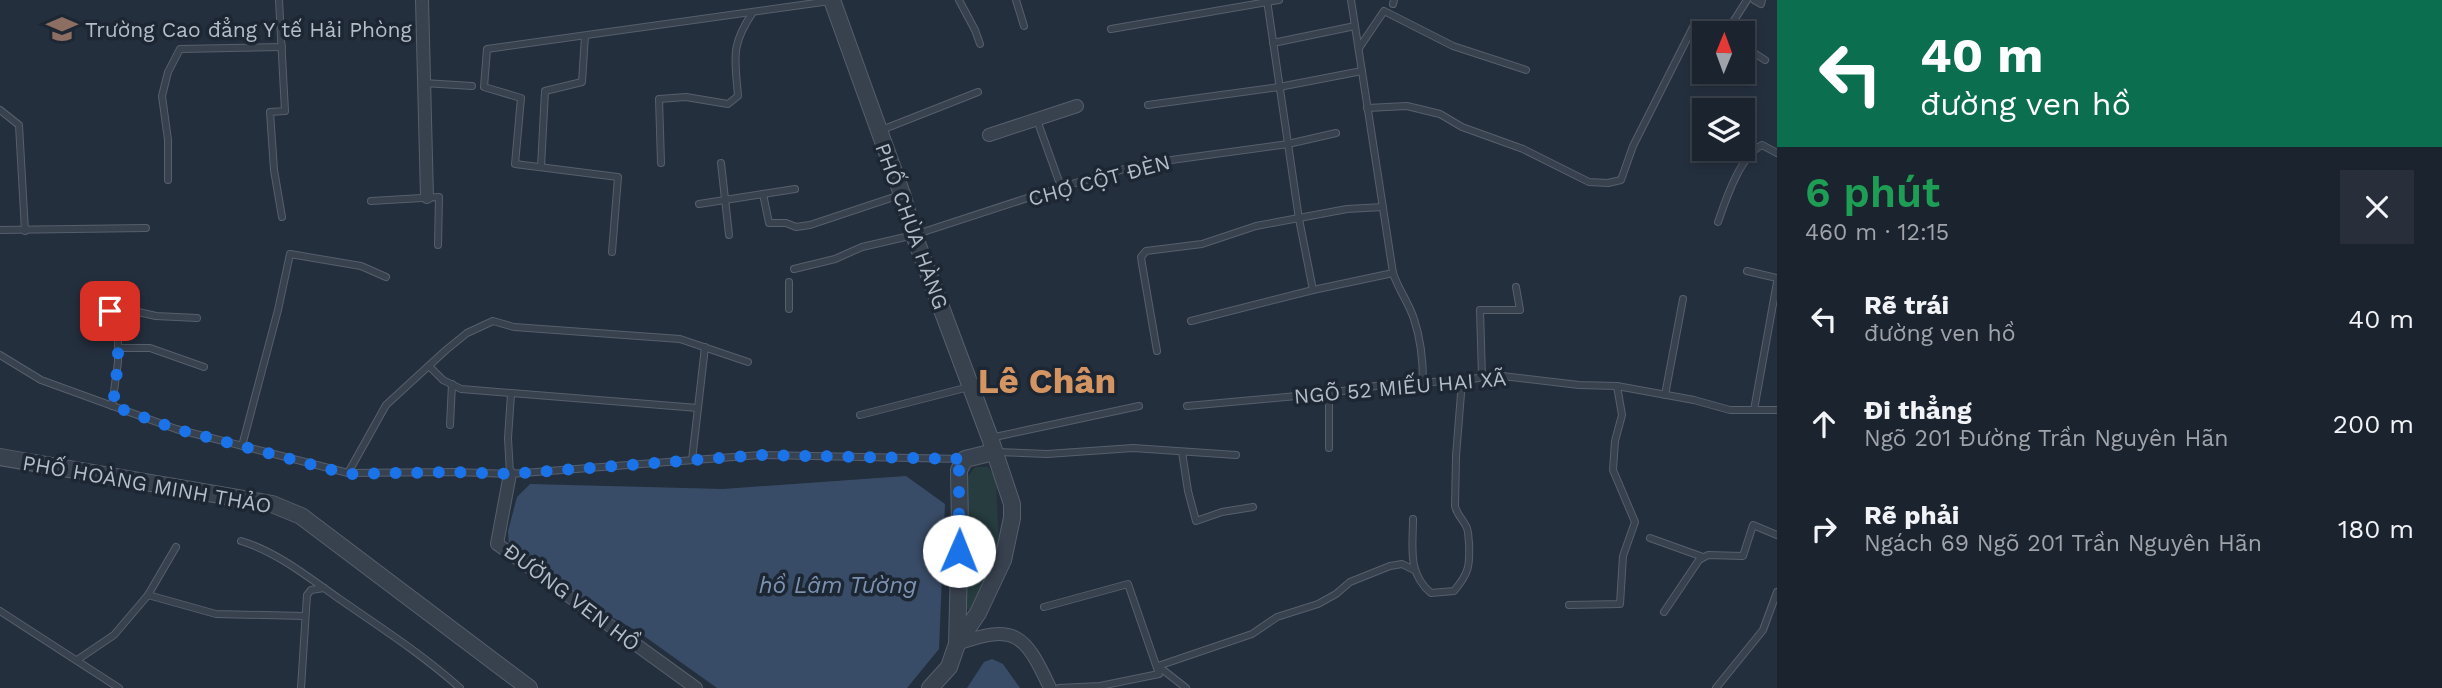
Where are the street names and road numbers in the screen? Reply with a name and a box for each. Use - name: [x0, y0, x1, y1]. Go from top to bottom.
- street label: PHỐ CHÙA HÀNG: [870, 139, 956, 313]
- street label: CHỢ CỘT ĐÈN: [1025, 149, 1173, 211]
- street label: NGÕ 52 MIẾU HAI XÃ: [1293, 363, 1507, 409]
- street label: PHỐ HOÀNG MINH THẢO: [21, 448, 274, 518]
- street label: ĐƯỜNG VEN HỒ: [499, 536, 646, 656]

